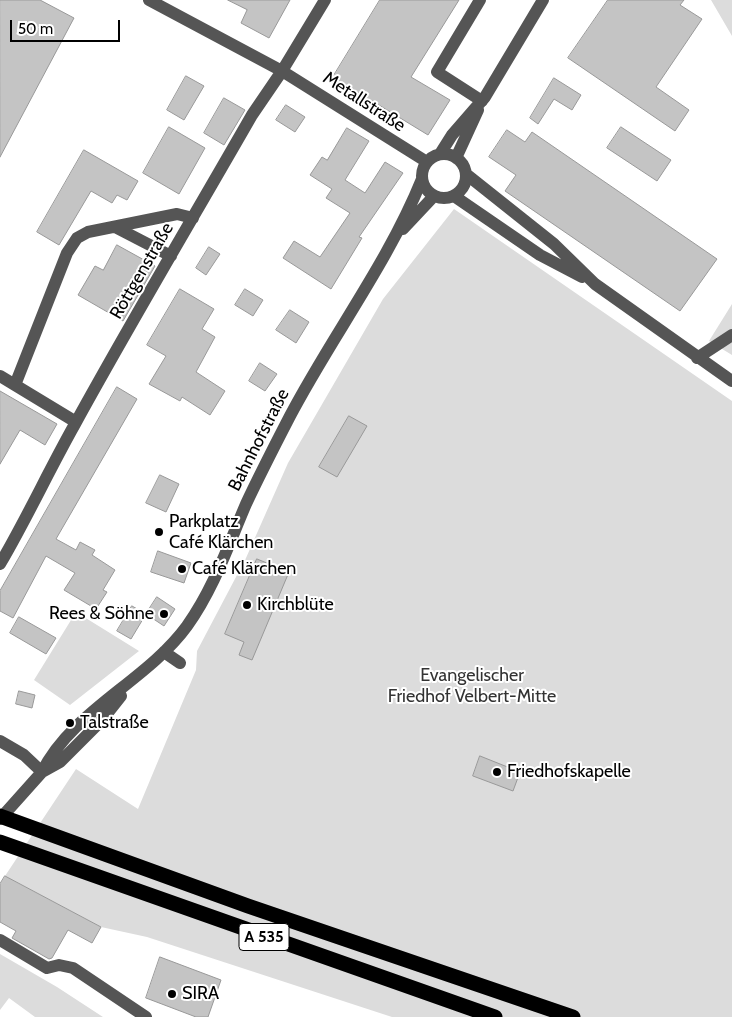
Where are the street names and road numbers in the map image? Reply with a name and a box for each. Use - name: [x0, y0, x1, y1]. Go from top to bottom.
- street label: Metallstraße: [319, 67, 409, 137]
- street label: Röttgenstraße: [106, 219, 178, 323]
- street label: Bahnhofstraße: [224, 385, 294, 495]
- road number: A 535: [239, 924, 289, 950]

